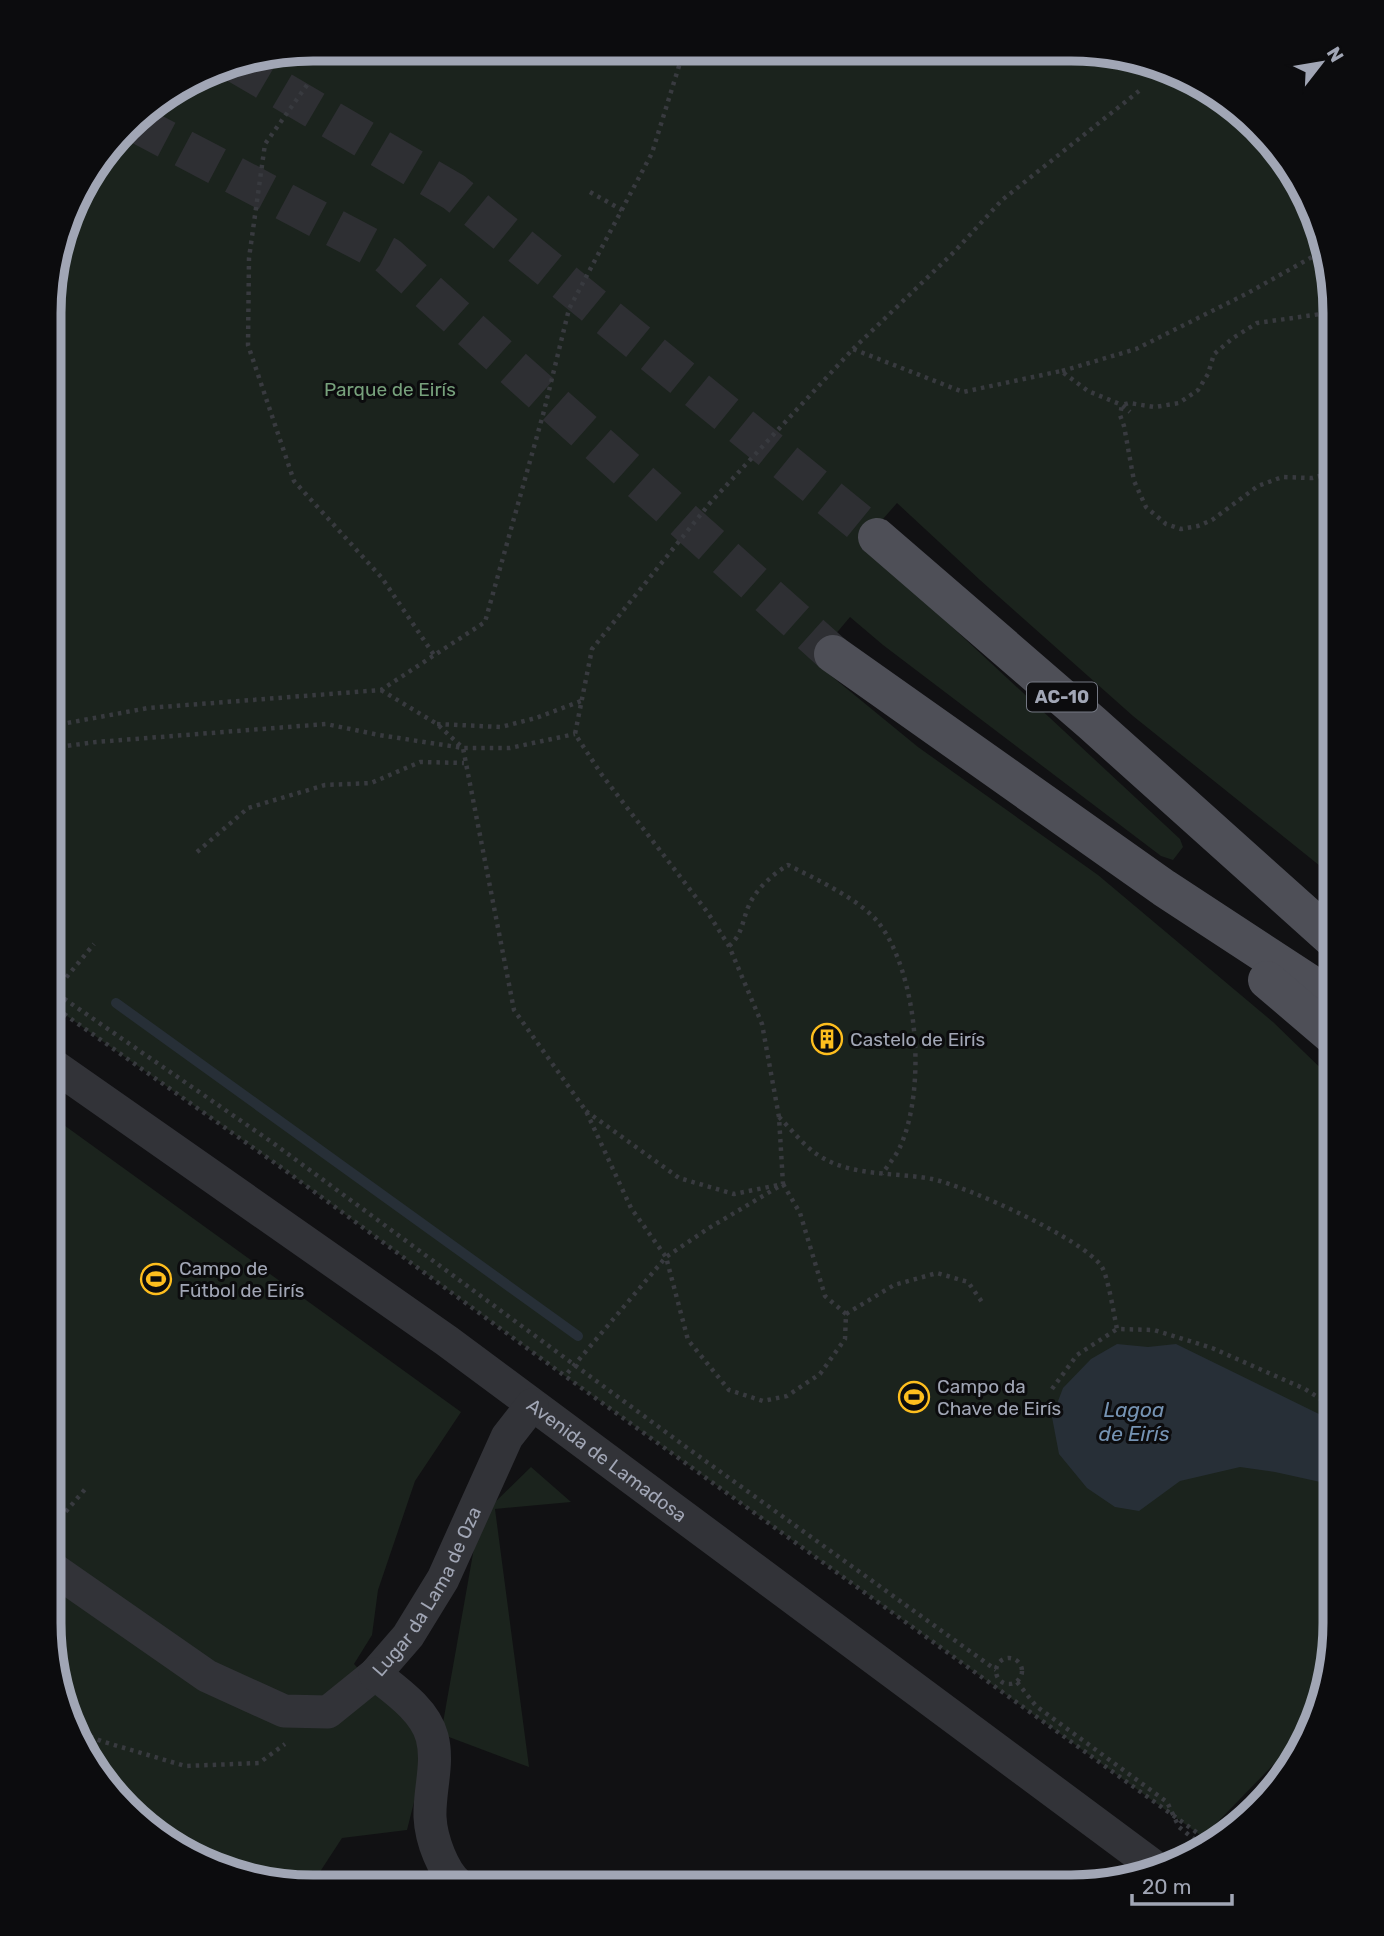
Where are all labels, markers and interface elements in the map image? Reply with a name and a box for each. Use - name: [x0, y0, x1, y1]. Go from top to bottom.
- north arrow: [1286, 28, 1356, 98]
- text: N: [1322, 43, 1349, 66]
- park label: Parque de Eirís: [324, 378, 456, 401]
- road number: AC-10: [1027, 682, 1097, 712]
- building icon: Castelo de Eirís: [810, 1022, 844, 1056]
- place label: Castelo de Eirís: [850, 1028, 985, 1051]
- place label: Campo de Fútbol de Eirís: [179, 1257, 304, 1302]
- sports icon: Campo de Fútbol de Eirís: [139, 1262, 173, 1296]
- place label: Campo da Chave de Eirís: [937, 1375, 1061, 1420]
- sports icon: Campo da Chave de Eirís: [897, 1380, 931, 1414]
- street label: Avenida de Lamadosa: [522, 1393, 691, 1527]
- water label: Lagoa de Eirís: [1098, 1397, 1170, 1446]
- street label: Lugar da Lama de Oza: [367, 1503, 486, 1681]
- scale bar: [1132, 1862, 1232, 1906]
- text: 20 m: [1142, 1874, 1191, 1899]

